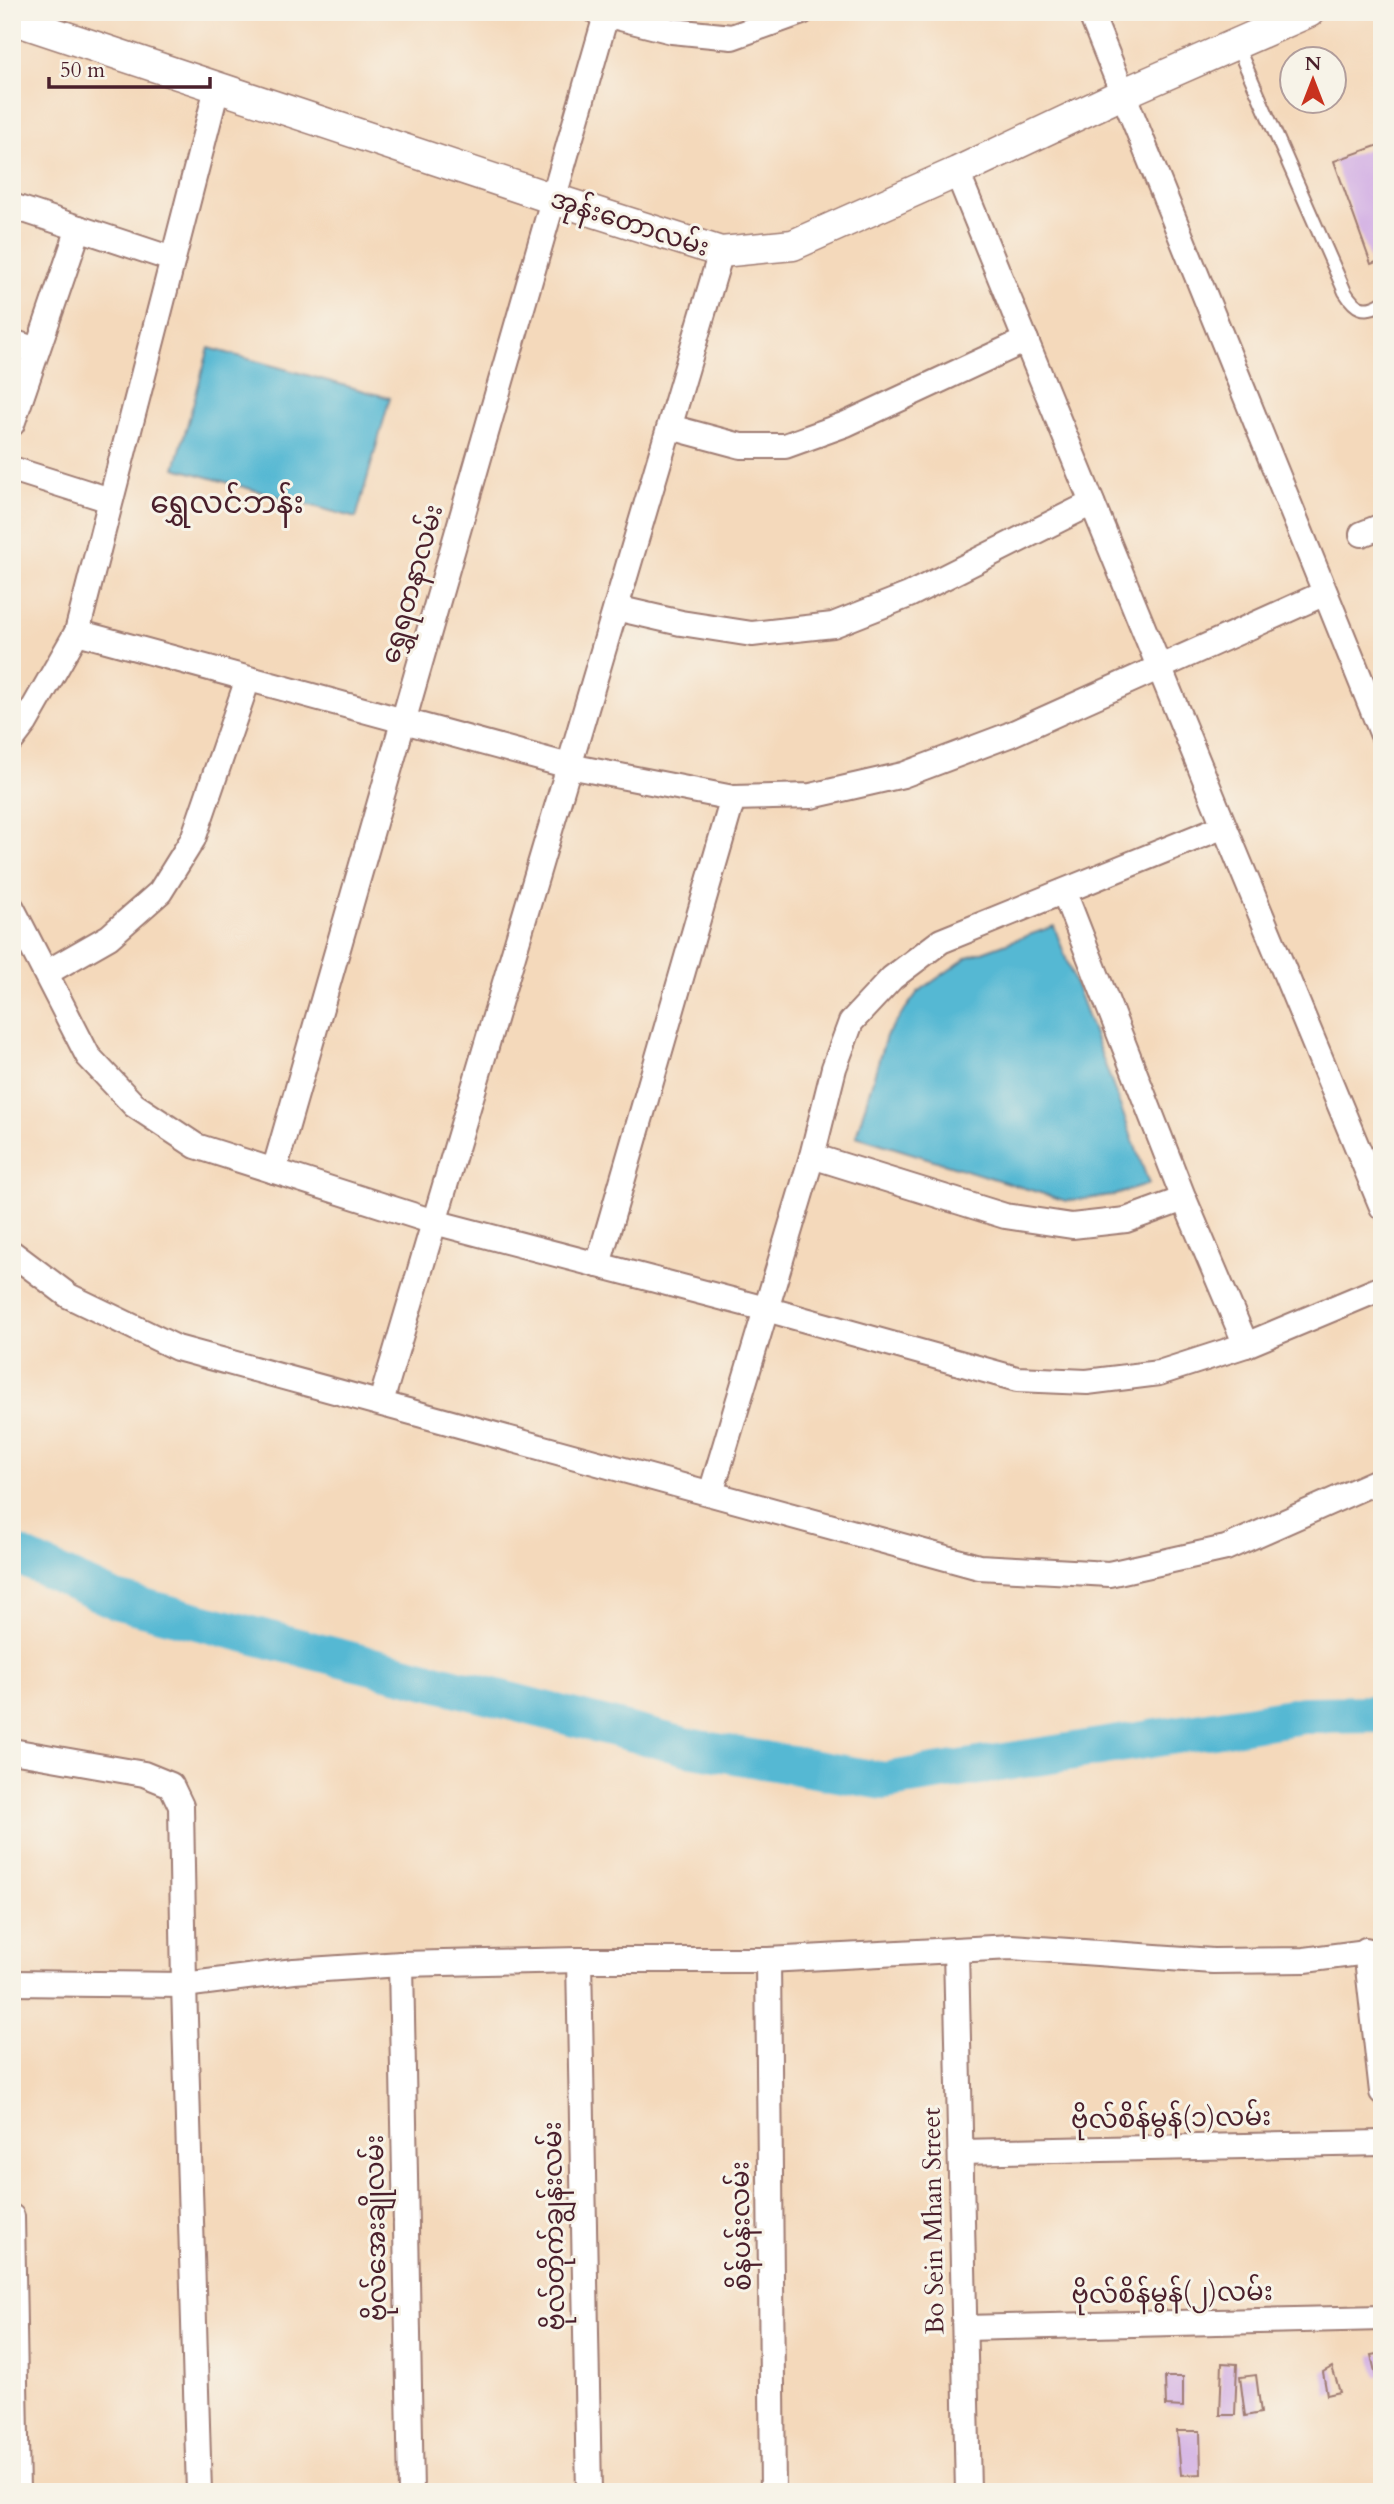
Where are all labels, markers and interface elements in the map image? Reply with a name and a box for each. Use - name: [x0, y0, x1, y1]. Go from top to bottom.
- scale bar: [49, 46, 210, 90]
- north arrow: [1278, 46, 1348, 116]
- text: N: [1305, 51, 1322, 77]
- text: 50 m: [60, 56, 105, 85]
- street label: အုန်းတောလမ်း: [545, 181, 714, 268]
- district label: ရွှေလင်ဘန်း: [150, 481, 304, 528]
- street label: ရွှေရတနာလမ်း: [373, 501, 454, 668]
- street label: ဗိုလ်စိန်မွန်(၁)လမ်း: [1071, 2099, 1271, 2140]
- street label: Bo Sein Mhan Street: [914, 2107, 952, 2335]
- street label: ဗိုလ်တိုက်ချွန်းလမ်း: [535, 2121, 578, 2331]
- street label: ဗိုလ်အေးချိုလမ်း: [357, 2134, 398, 2322]
- street label: စိန်ပန်းလမ်း: [722, 2161, 763, 2291]
- street label: ဗိုလ်စိန်မွန်(၂)လမ်း: [1071, 2274, 1273, 2315]

